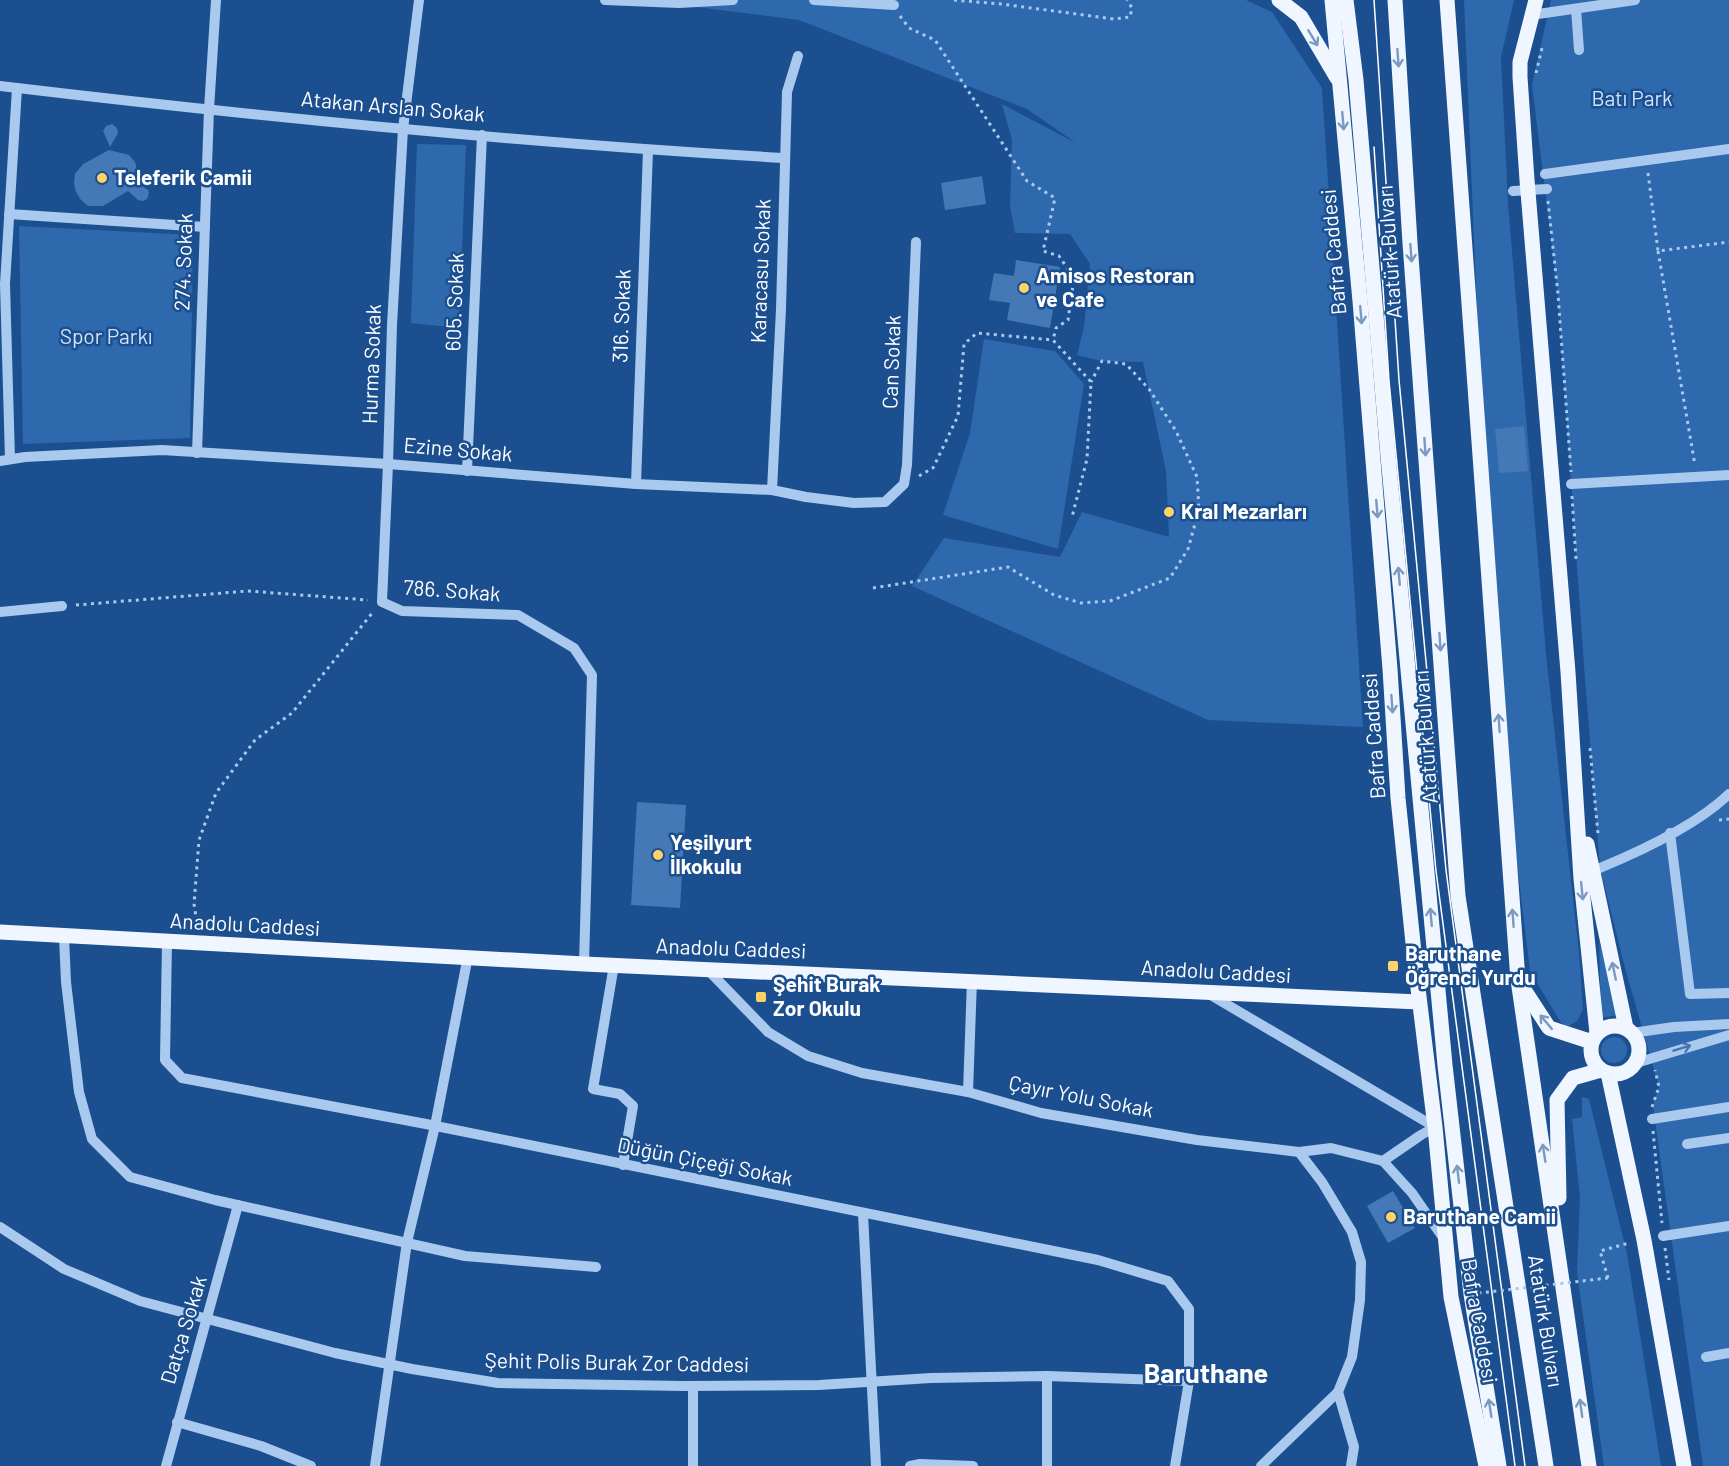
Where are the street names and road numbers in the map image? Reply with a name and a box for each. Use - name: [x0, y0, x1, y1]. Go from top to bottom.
- street label: Atakan Arslan Sokak: [300, 85, 486, 126]
- street label: Atatürk Bulvarı: [1371, 185, 1406, 320]
- street label: Bafra Caddesi: [1315, 188, 1350, 316]
- street label: Karacasu Sokak: [744, 198, 775, 344]
- street label: 274. Sokak: [168, 212, 197, 311]
- street label: 605. Sokak: [439, 252, 468, 352]
- street label: 316. Sokak: [606, 268, 635, 363]
- street label: Hurma Sokak: [356, 303, 385, 424]
- street label: Can Sokak: [876, 314, 905, 409]
- street label: Ezine Sokak: [403, 431, 514, 466]
- street label: 786. Sokak: [403, 574, 501, 605]
- street label: Atatürk Bulvarı: [1407, 670, 1442, 805]
- street label: Bafra Caddesi: [1356, 672, 1389, 800]
- street label: Anadolu Caddesi: [169, 907, 321, 940]
- street label: Anadolu Caddesi: [655, 932, 807, 963]
- street label: Anadolu Caddesi: [1140, 954, 1292, 987]
- street label: Çayır Yolu Sokak: [1007, 1069, 1156, 1122]
- street label: Düğün Çiçeği Sokak: [615, 1131, 795, 1190]
- street label: Atatürk Bulvarı: [1524, 1253, 1569, 1389]
- street label: Bafra Caddesi: [1457, 1256, 1504, 1385]
- street label: Datça Sokak: [154, 1272, 211, 1387]
- street label: Şehit Polis Burak Zor Caddesi: [484, 1347, 750, 1376]

